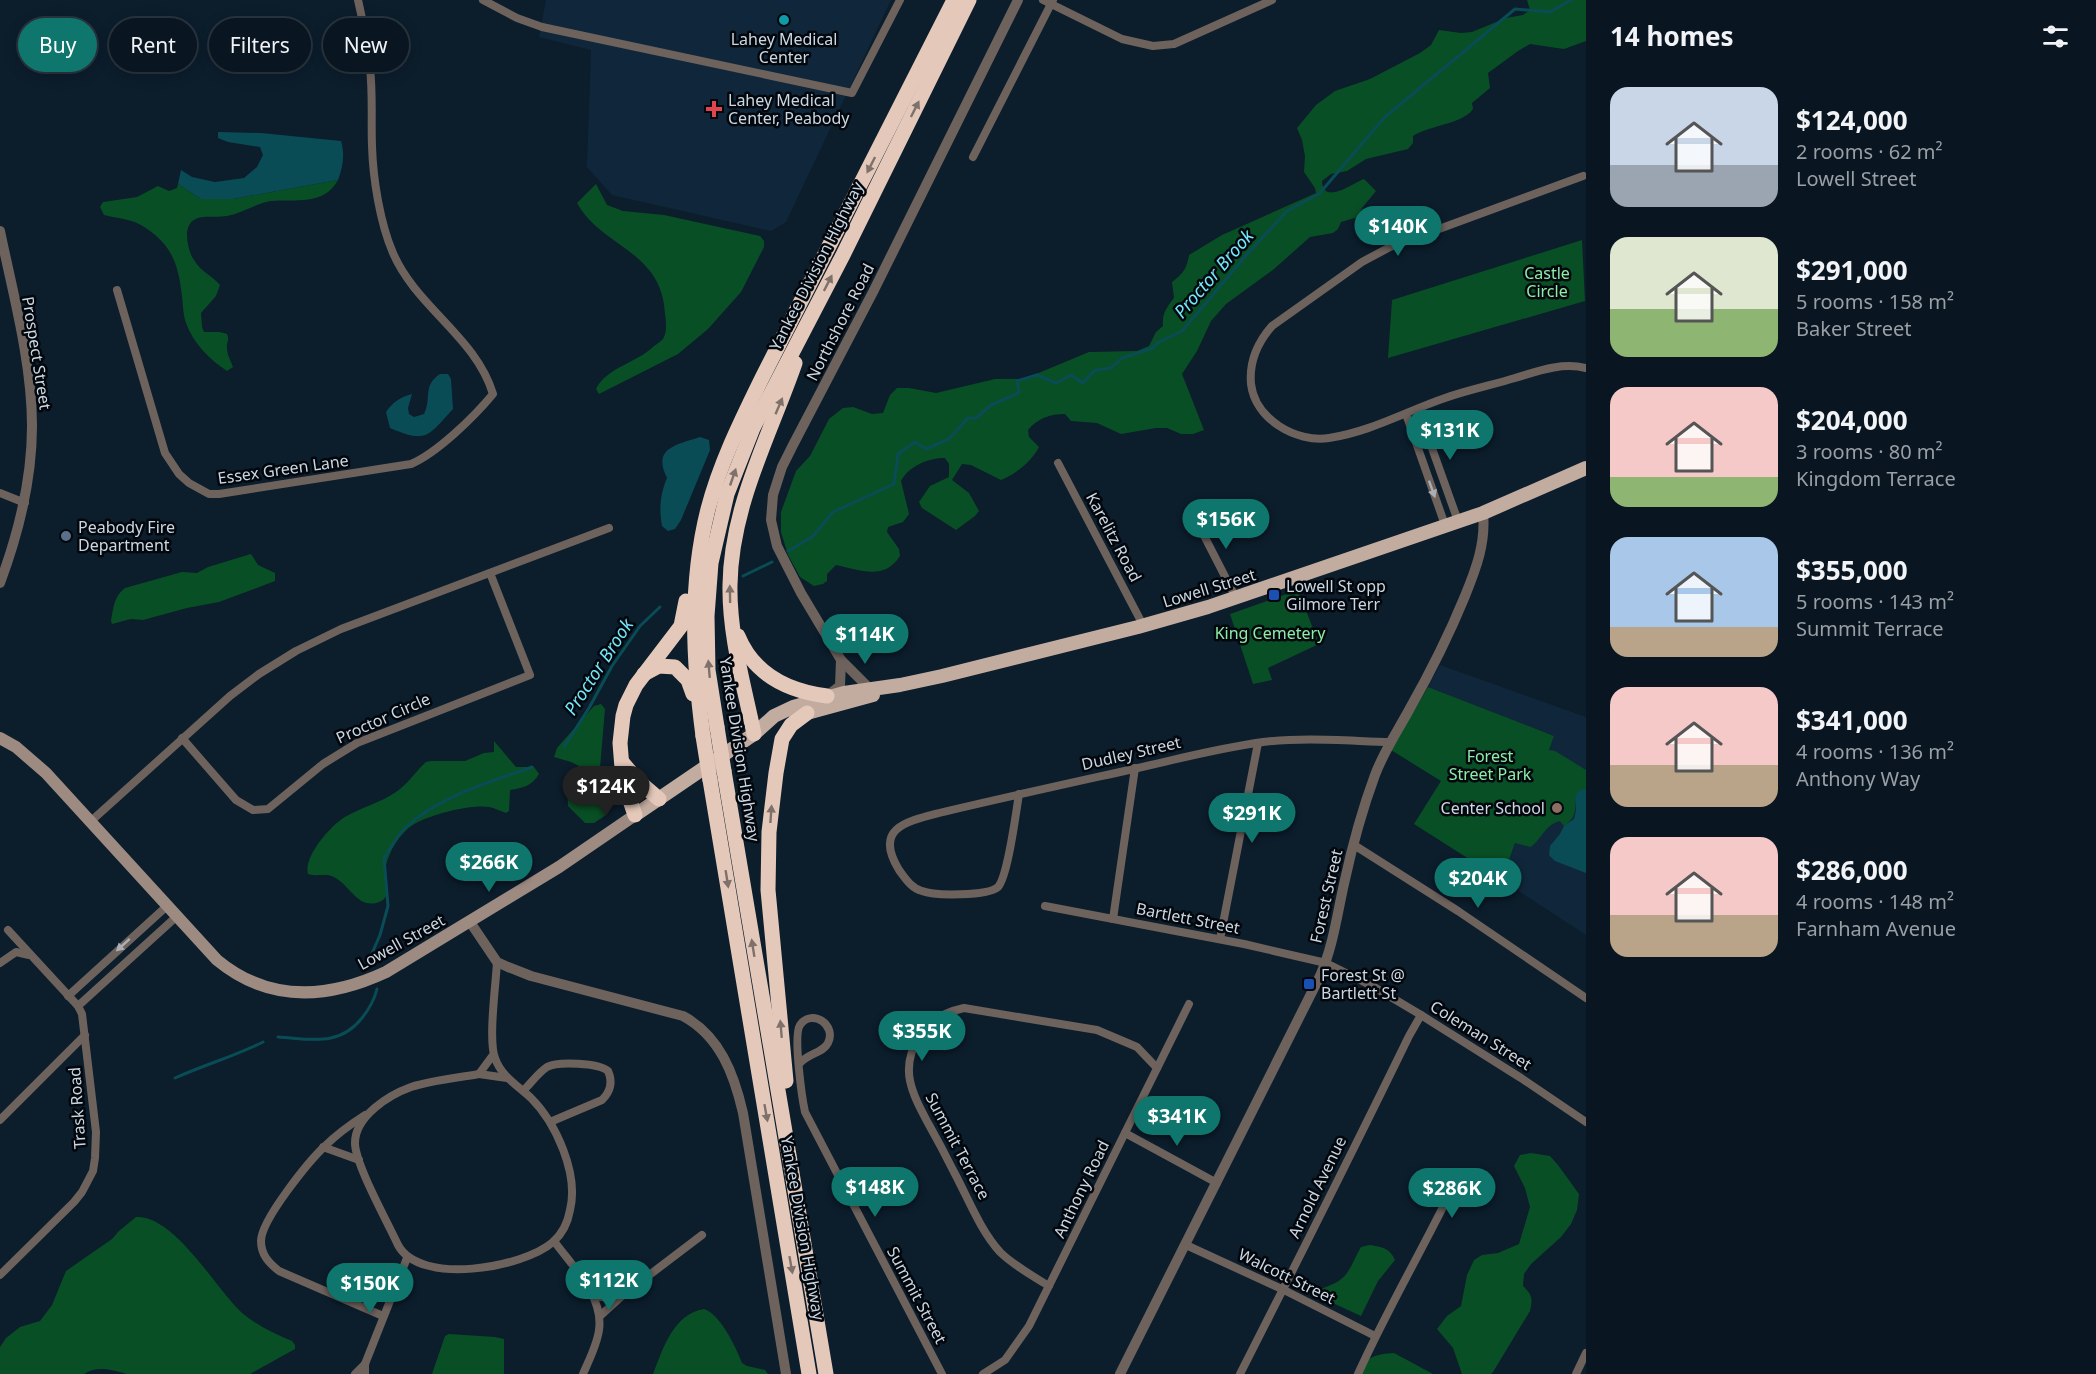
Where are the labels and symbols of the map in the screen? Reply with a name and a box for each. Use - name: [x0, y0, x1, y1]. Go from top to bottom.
- marker: Lahey Medical Center: [777, 13, 791, 27]
- place label: Lahey Medical Center: [731, 28, 837, 68]
- place label: Lahey Medical Center, Peabody: [728, 89, 850, 129]
- marker: Lahey Medical Center, Peabody: [705, 100, 723, 118]
- one-way arrow: [910, 100, 920, 118]
- one-way arrow: [866, 156, 876, 173]
- street label: Yankee Division Highway: [764, 177, 869, 354]
- pin: $140K: [1356, 206, 1440, 257]
- water label: Proctor Brook: [1168, 223, 1259, 323]
- street label: Northshore Road: [801, 259, 879, 385]
- park label: Castle Circle: [1524, 262, 1570, 302]
- one-way arrow: [823, 275, 833, 292]
- street label: Prospect Street: [17, 295, 57, 411]
- one-way arrow: [775, 397, 784, 415]
- pin: $131K: [1408, 410, 1492, 461]
- street label: Essex Green Lane: [216, 449, 350, 489]
- one-way arrow: [728, 468, 738, 486]
- one-way arrow: [1428, 480, 1438, 498]
- street label: Karelitz Road: [1081, 488, 1147, 586]
- pin: $156K: [1184, 499, 1268, 550]
- place label: Peabody Fire Department: [78, 516, 175, 556]
- marker: Peabody Fire Department: [59, 529, 73, 543]
- street label: Lowell Street: [1160, 563, 1259, 613]
- place label: Lowell St opp Gilmore Terr: [1286, 575, 1386, 615]
- one-way arrow: [725, 584, 735, 603]
- marker: Lowell St opp Gilmore Terr: [1267, 588, 1281, 602]
- water label: Proctor Brook: [558, 613, 639, 719]
- pin: $114K: [823, 614, 907, 665]
- park label: King Cemetery: [1215, 622, 1326, 644]
- street label: Yankee Division Highway: [715, 655, 766, 844]
- one-way arrow: [704, 659, 713, 678]
- street label: Proctor Circle: [332, 687, 434, 749]
- street label: Dudley Street: [1079, 731, 1183, 775]
- park label: Forest Street Park: [1449, 745, 1532, 785]
- pin: $124K: [564, 766, 648, 817]
- pin: $291K: [1210, 793, 1294, 844]
- place label: Center School: [1441, 797, 1545, 819]
- marker: Center School: [1550, 801, 1564, 815]
- one-way arrow: [766, 804, 776, 823]
- pin: $266K: [447, 842, 531, 893]
- street label: Forest Street: [1305, 847, 1348, 945]
- pin: $204K: [1436, 858, 1520, 909]
- one-way arrow: [723, 870, 732, 889]
- street label: Bartlett Street: [1134, 897, 1242, 939]
- street label: Lowell Street: [353, 909, 449, 975]
- one-way arrow: [116, 938, 131, 952]
- one-way arrow: [749, 938, 758, 957]
- place label: Forest St @ Bartlett St: [1321, 964, 1405, 1004]
- marker: Forest St @ Bartlett St: [1302, 977, 1316, 991]
- street label: Coleman Street: [1426, 995, 1536, 1075]
- pin: $355K: [880, 1011, 964, 1062]
- one-way arrow: [776, 1019, 786, 1038]
- street label: Trask Road: [63, 1066, 91, 1150]
- street label: Summit Terrace: [921, 1089, 995, 1203]
- pin: $341K: [1135, 1096, 1219, 1147]
- one-way arrow: [762, 1104, 771, 1123]
- street label: Arnold Avenue: [1283, 1132, 1351, 1242]
- street label: Yankee Division Highway: [776, 1134, 830, 1323]
- street label: Anthony Road: [1048, 1136, 1114, 1242]
- pin: $148K: [833, 1167, 917, 1218]
- pin: $286K: [1410, 1168, 1494, 1219]
- street label: Summit Street: [882, 1242, 952, 1348]
- street label: Walcott Street: [1235, 1243, 1339, 1309]
- one-way arrow: [787, 1255, 796, 1274]
- pin: $112K: [567, 1260, 651, 1311]
- pin: $150K: [328, 1263, 412, 1314]

